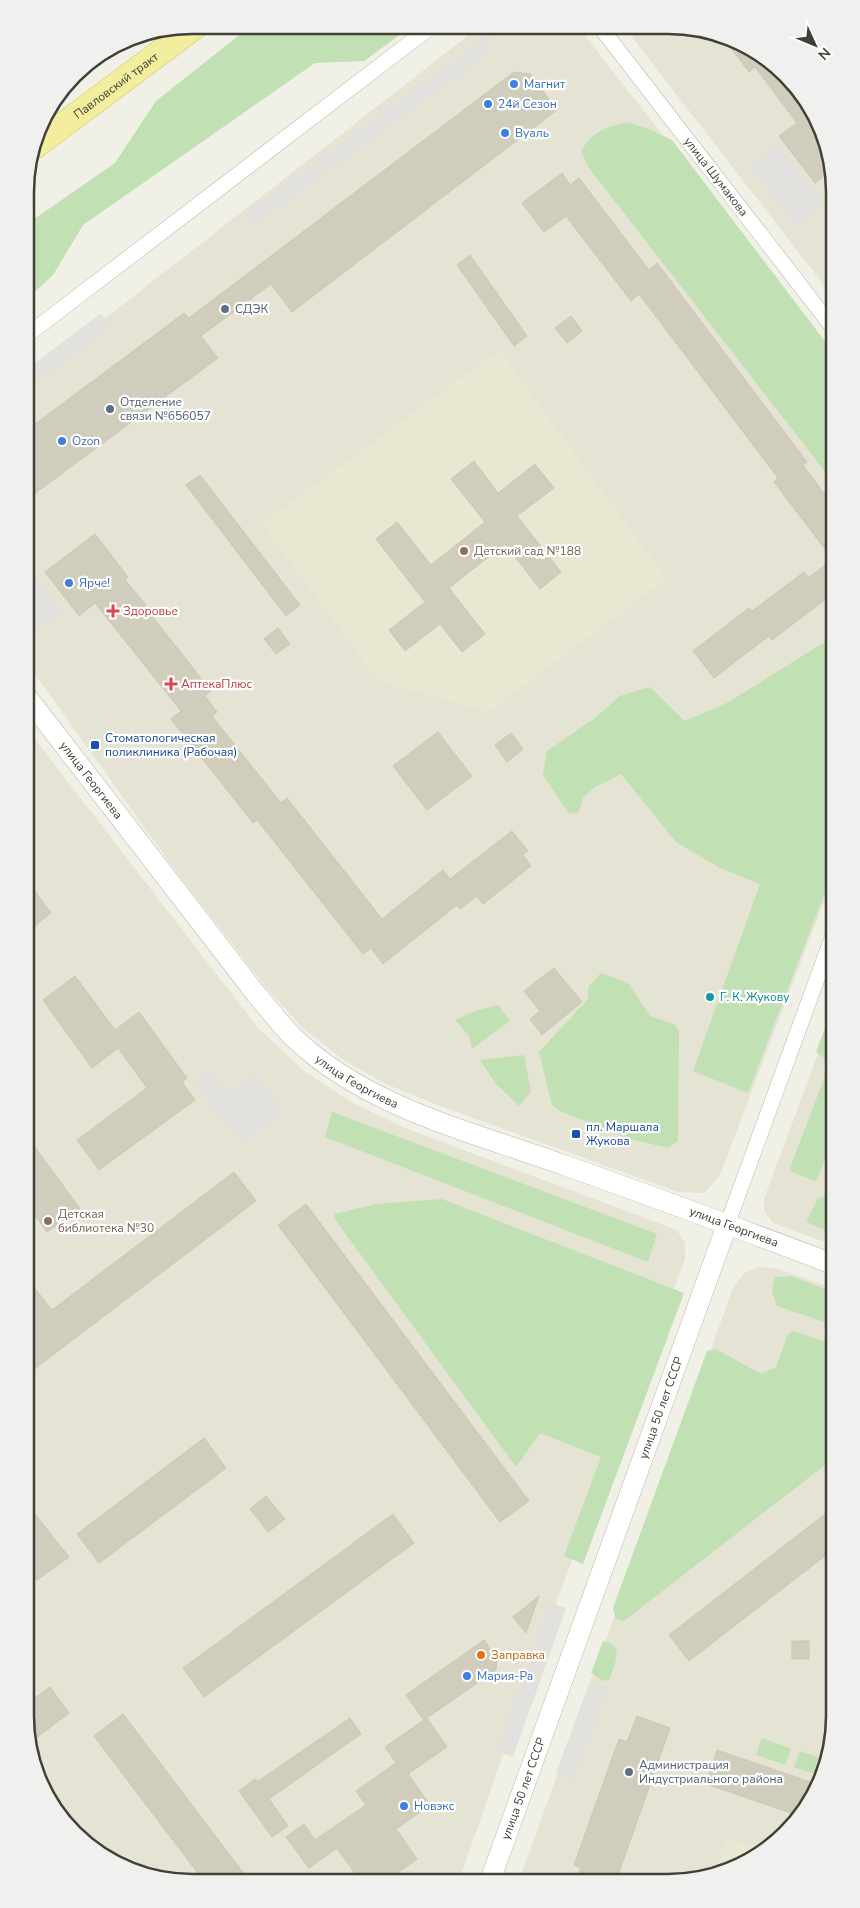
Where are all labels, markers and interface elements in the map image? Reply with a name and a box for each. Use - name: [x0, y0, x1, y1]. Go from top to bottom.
- north arrow: [790, 20, 840, 70]
- text: N: [814, 43, 834, 64]
- street label: Павловский тракт: [70, 48, 162, 123]
- place label: Магнит: [524, 76, 566, 92]
- marker: Магнит: [508, 78, 520, 90]
- place label: 24й Сезон: [498, 96, 557, 112]
- marker: 24й Сезон: [482, 98, 494, 110]
- place label: Вуаль: [515, 125, 549, 141]
- marker: Вуаль: [499, 127, 511, 139]
- street label: улица Шумакова: [680, 134, 752, 220]
- place label: СДЭК: [235, 301, 268, 317]
- marker: СДЭК: [219, 303, 231, 315]
- place label: Отделение связи №656057: [120, 394, 211, 424]
- marker: Отделение связи №656057: [104, 403, 116, 415]
- place label: Ozon: [72, 433, 100, 449]
- marker: Ozon: [56, 435, 68, 447]
- place label: Детский сад №188: [474, 543, 581, 559]
- marker: Детский сад №188: [458, 545, 470, 557]
- place label: Ярче!: [79, 575, 110, 591]
- marker: Ярче!: [63, 577, 75, 589]
- place label: Здоровье: [123, 603, 178, 619]
- marker: Здоровье: [107, 605, 119, 617]
- place label: АптекаПлюс: [181, 676, 253, 692]
- marker: АптекаПлюс: [165, 678, 177, 690]
- place label: Стоматологическая поликлиника (Рабочая): [105, 730, 237, 760]
- street label: улица Георгиева: [56, 738, 126, 822]
- marker: Стоматологическая поликлиника (Рабочая): [89, 739, 101, 751]
- place label: Г. К. Жукову: [720, 989, 790, 1005]
- marker: Г. К. Жукову: [704, 991, 716, 1003]
- street label: улица Георгиева: [312, 1051, 401, 1112]
- place label: пл. Маршала Жукова: [586, 1119, 659, 1149]
- marker: пл. Маршала Жукова: [570, 1128, 582, 1140]
- street label: улица Георгиева: [687, 1203, 781, 1251]
- place label: Детская библиотека №30: [58, 1206, 154, 1236]
- marker: Детская библиотека №30: [42, 1215, 54, 1227]
- street label: улица 50 лет СССР: [635, 1354, 687, 1461]
- place label: Заправка: [491, 1647, 545, 1663]
- marker: Заправка: [475, 1649, 487, 1661]
- place label: Мария-Ра: [477, 1668, 533, 1684]
- marker: Мария-Ра: [461, 1670, 473, 1682]
- street label: улица 50 лет СССР: [497, 1735, 549, 1842]
- place label: Администрация Индустриального района: [639, 1757, 783, 1787]
- marker: Администрация Индустриального района: [623, 1766, 635, 1778]
- place label: Новэкс: [414, 1798, 455, 1814]
- marker: Новэкс: [398, 1800, 410, 1812]

